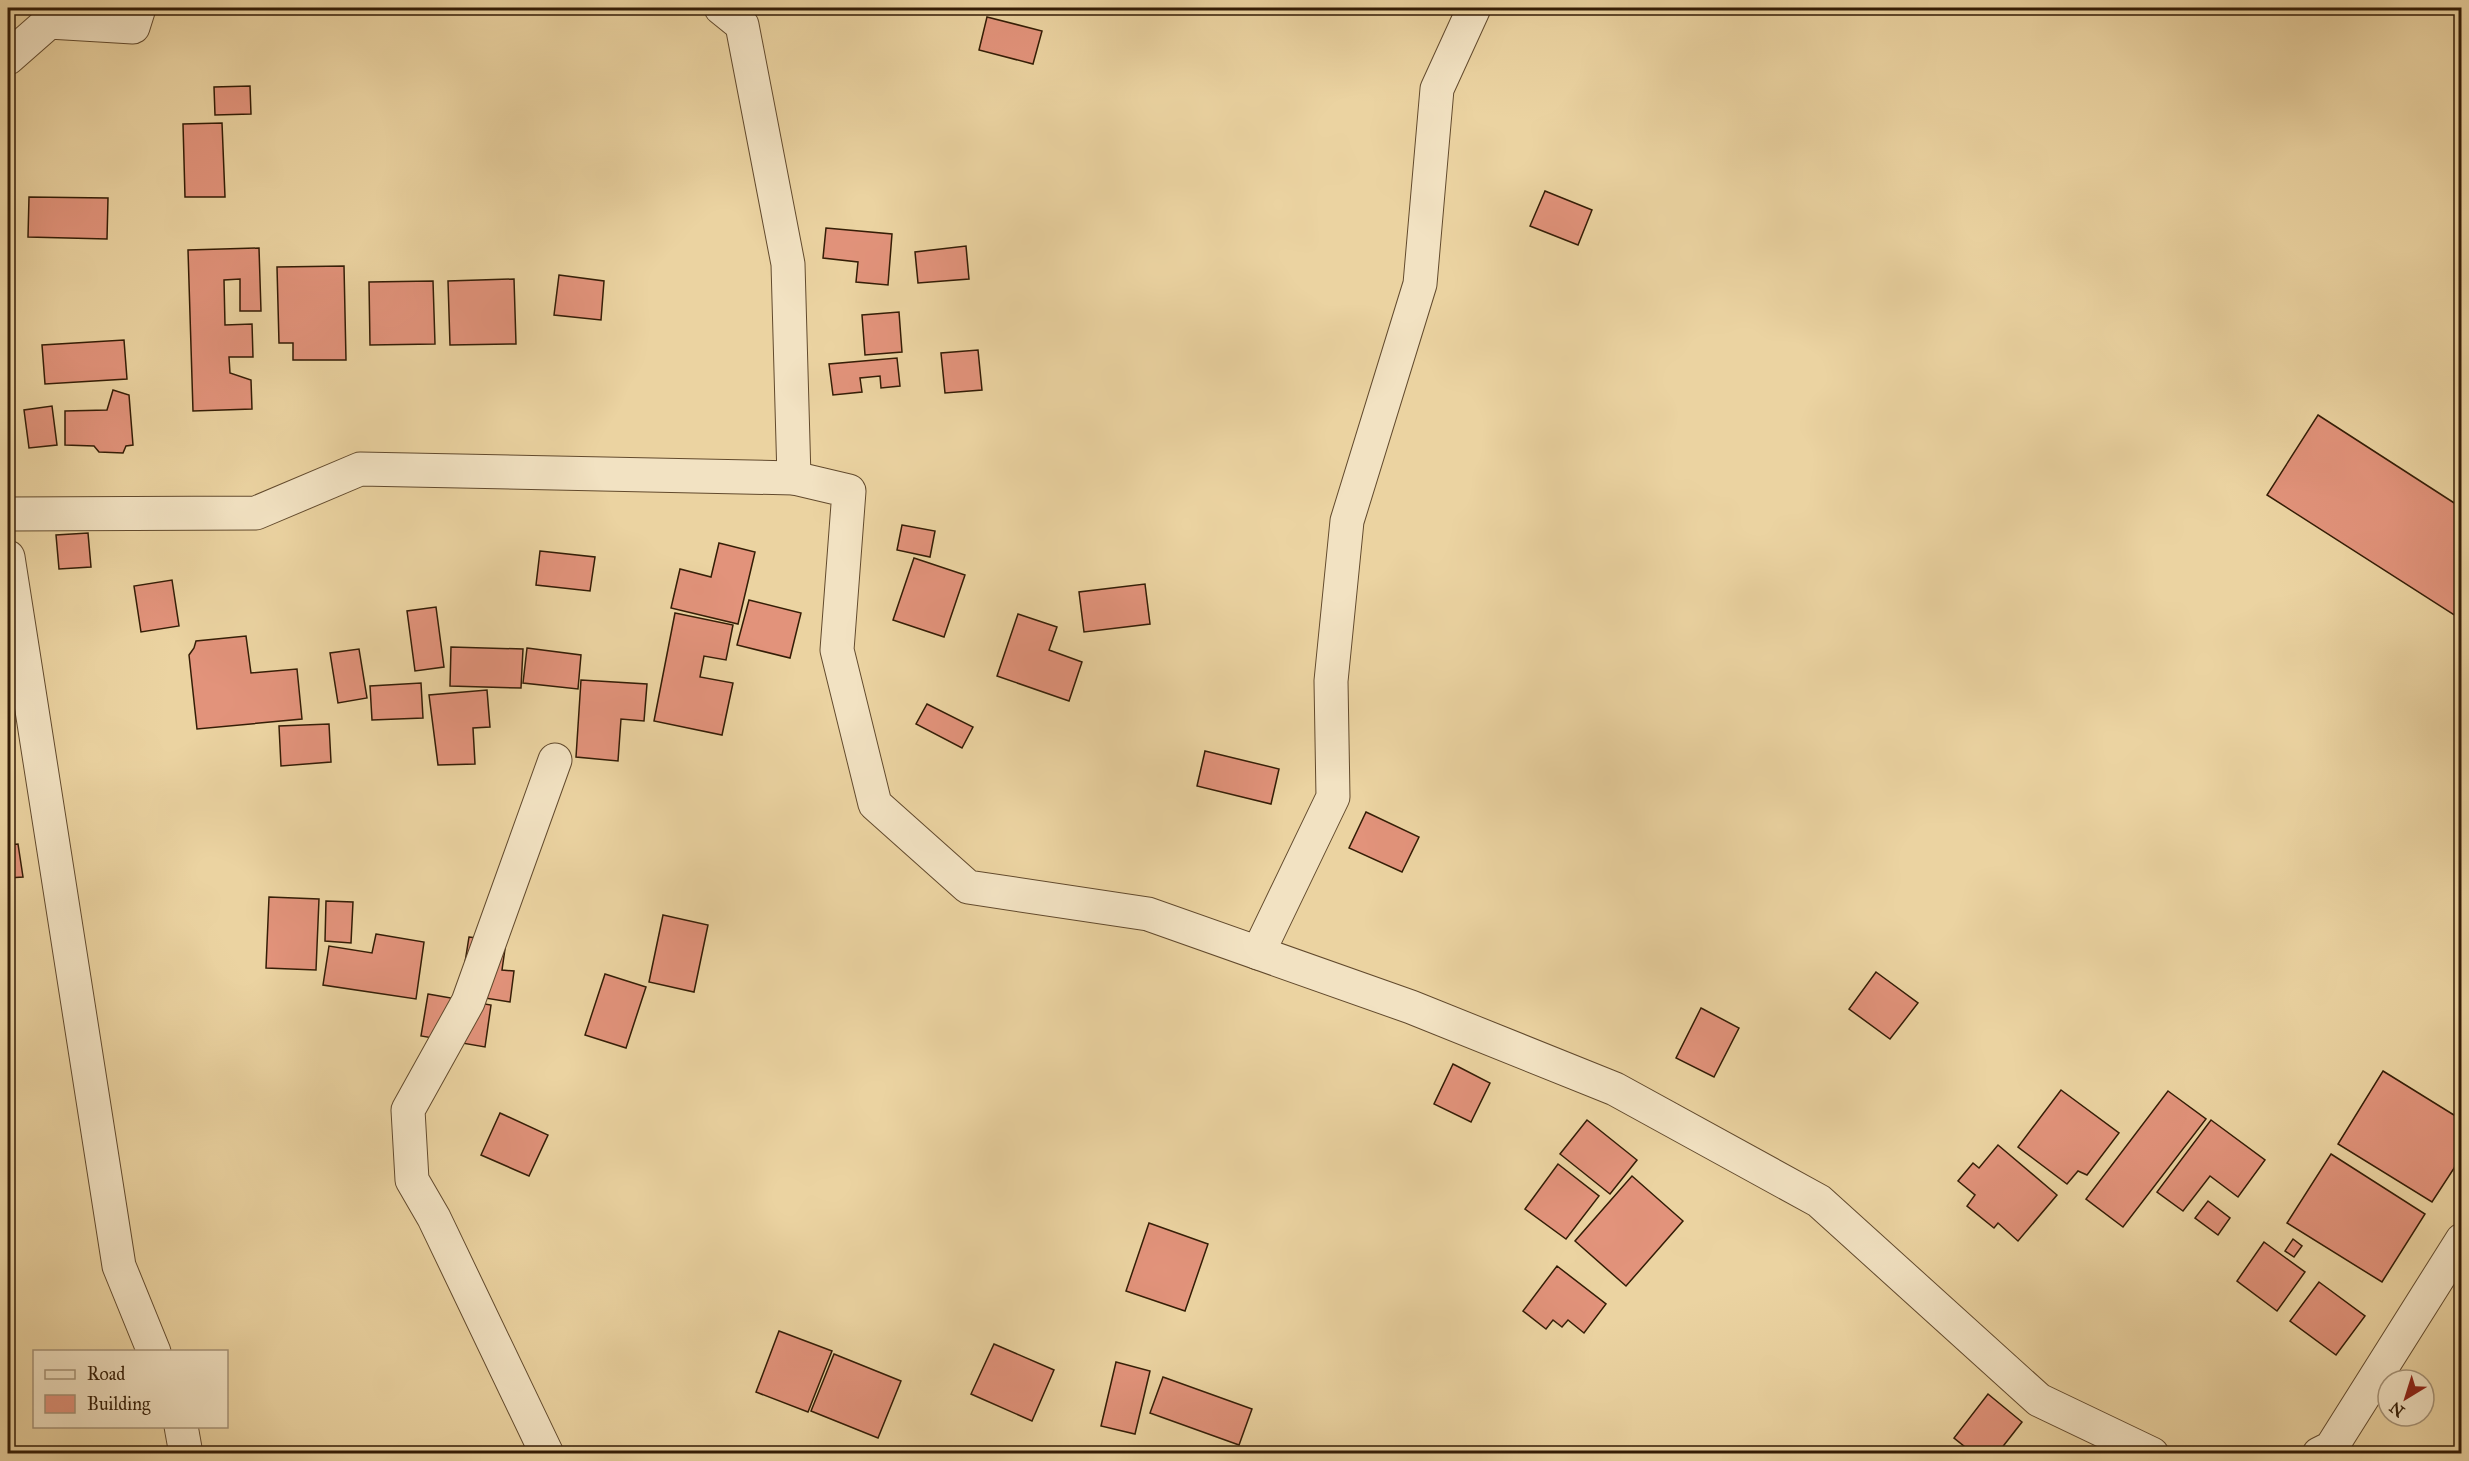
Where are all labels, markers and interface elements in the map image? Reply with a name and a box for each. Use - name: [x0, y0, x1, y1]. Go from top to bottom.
- legend: [33, 1350, 228, 1428]
- text: Road: [87, 1363, 125, 1385]
- north arrow: [2376, 1368, 2436, 1428]
- text: Building: [87, 1393, 151, 1416]
- text: N: [2386, 1398, 2408, 1421]

